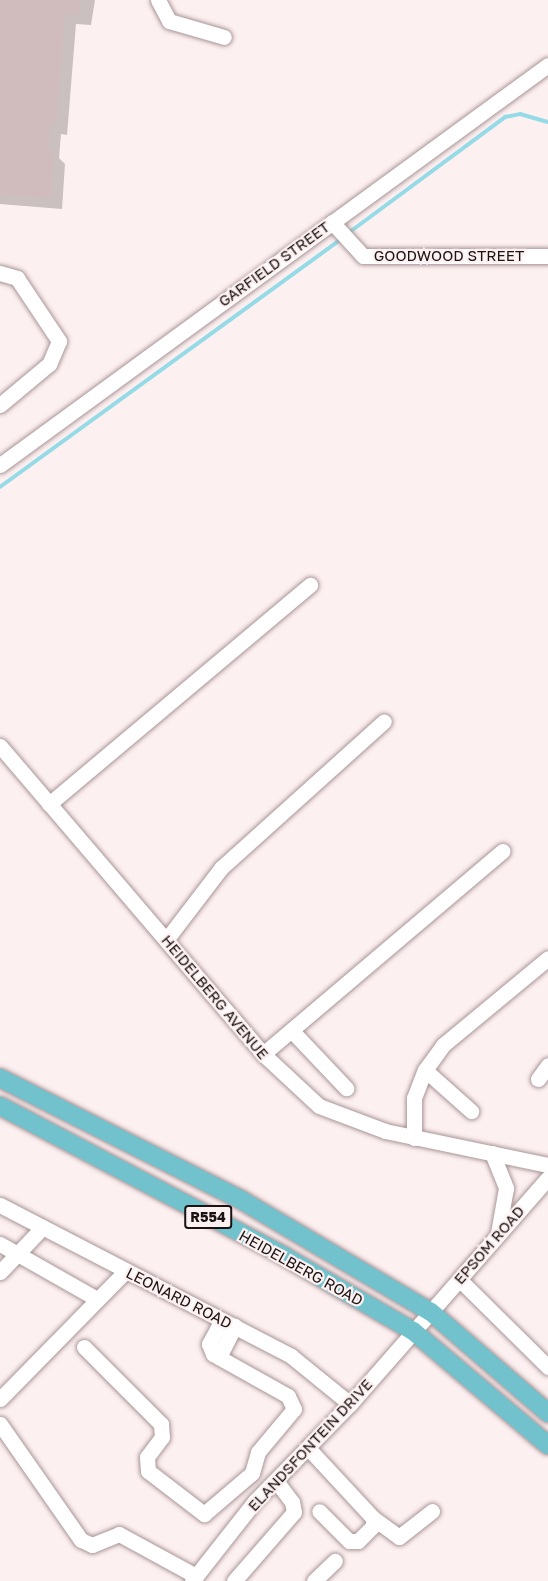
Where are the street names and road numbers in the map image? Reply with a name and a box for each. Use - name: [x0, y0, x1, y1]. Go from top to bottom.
- street label: GARFIELD STREET: [215, 218, 333, 310]
- street label: GOODWOOD STREET: [374, 247, 524, 265]
- street label: HEIDELBERG AVENUE: [158, 931, 272, 1063]
- street label: EPSOM ROAD: [450, 1202, 528, 1288]
- road number: R554: [184, 1206, 232, 1228]
- street label: HEIDELBERG ROAD: [236, 1226, 366, 1310]
- street label: LEONARD ROAD: [123, 1264, 235, 1332]
- street label: ELANDSFONTEIN DRIVE: [244, 1375, 376, 1515]

